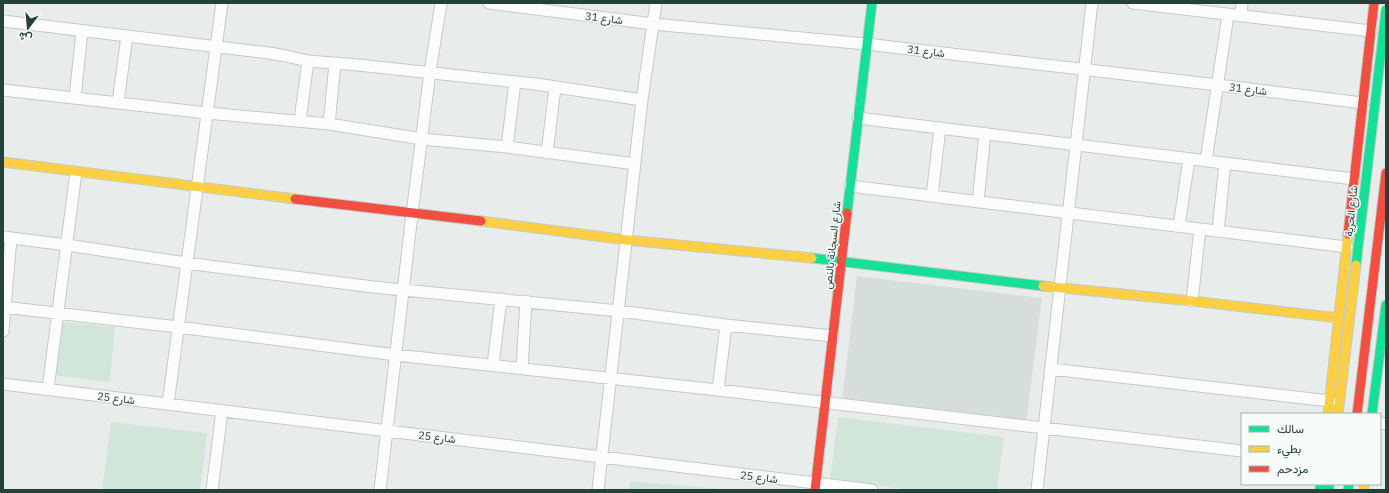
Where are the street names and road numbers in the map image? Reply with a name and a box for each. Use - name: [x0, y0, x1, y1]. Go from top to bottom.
- street label: شارع 31: [584, 9, 624, 28]
- street label: شارع 31: [906, 42, 946, 61]
- street label: شارع 31: [1228, 80, 1268, 99]
- street label: شارع الحرية: [1341, 184, 1362, 237]
- street label: شارع السجانة بالنص: [820, 200, 845, 290]
- street label: شارع 25: [96, 389, 136, 408]
- street label: شارع 25: [417, 428, 457, 447]
- street label: شارع 25: [739, 468, 779, 487]

